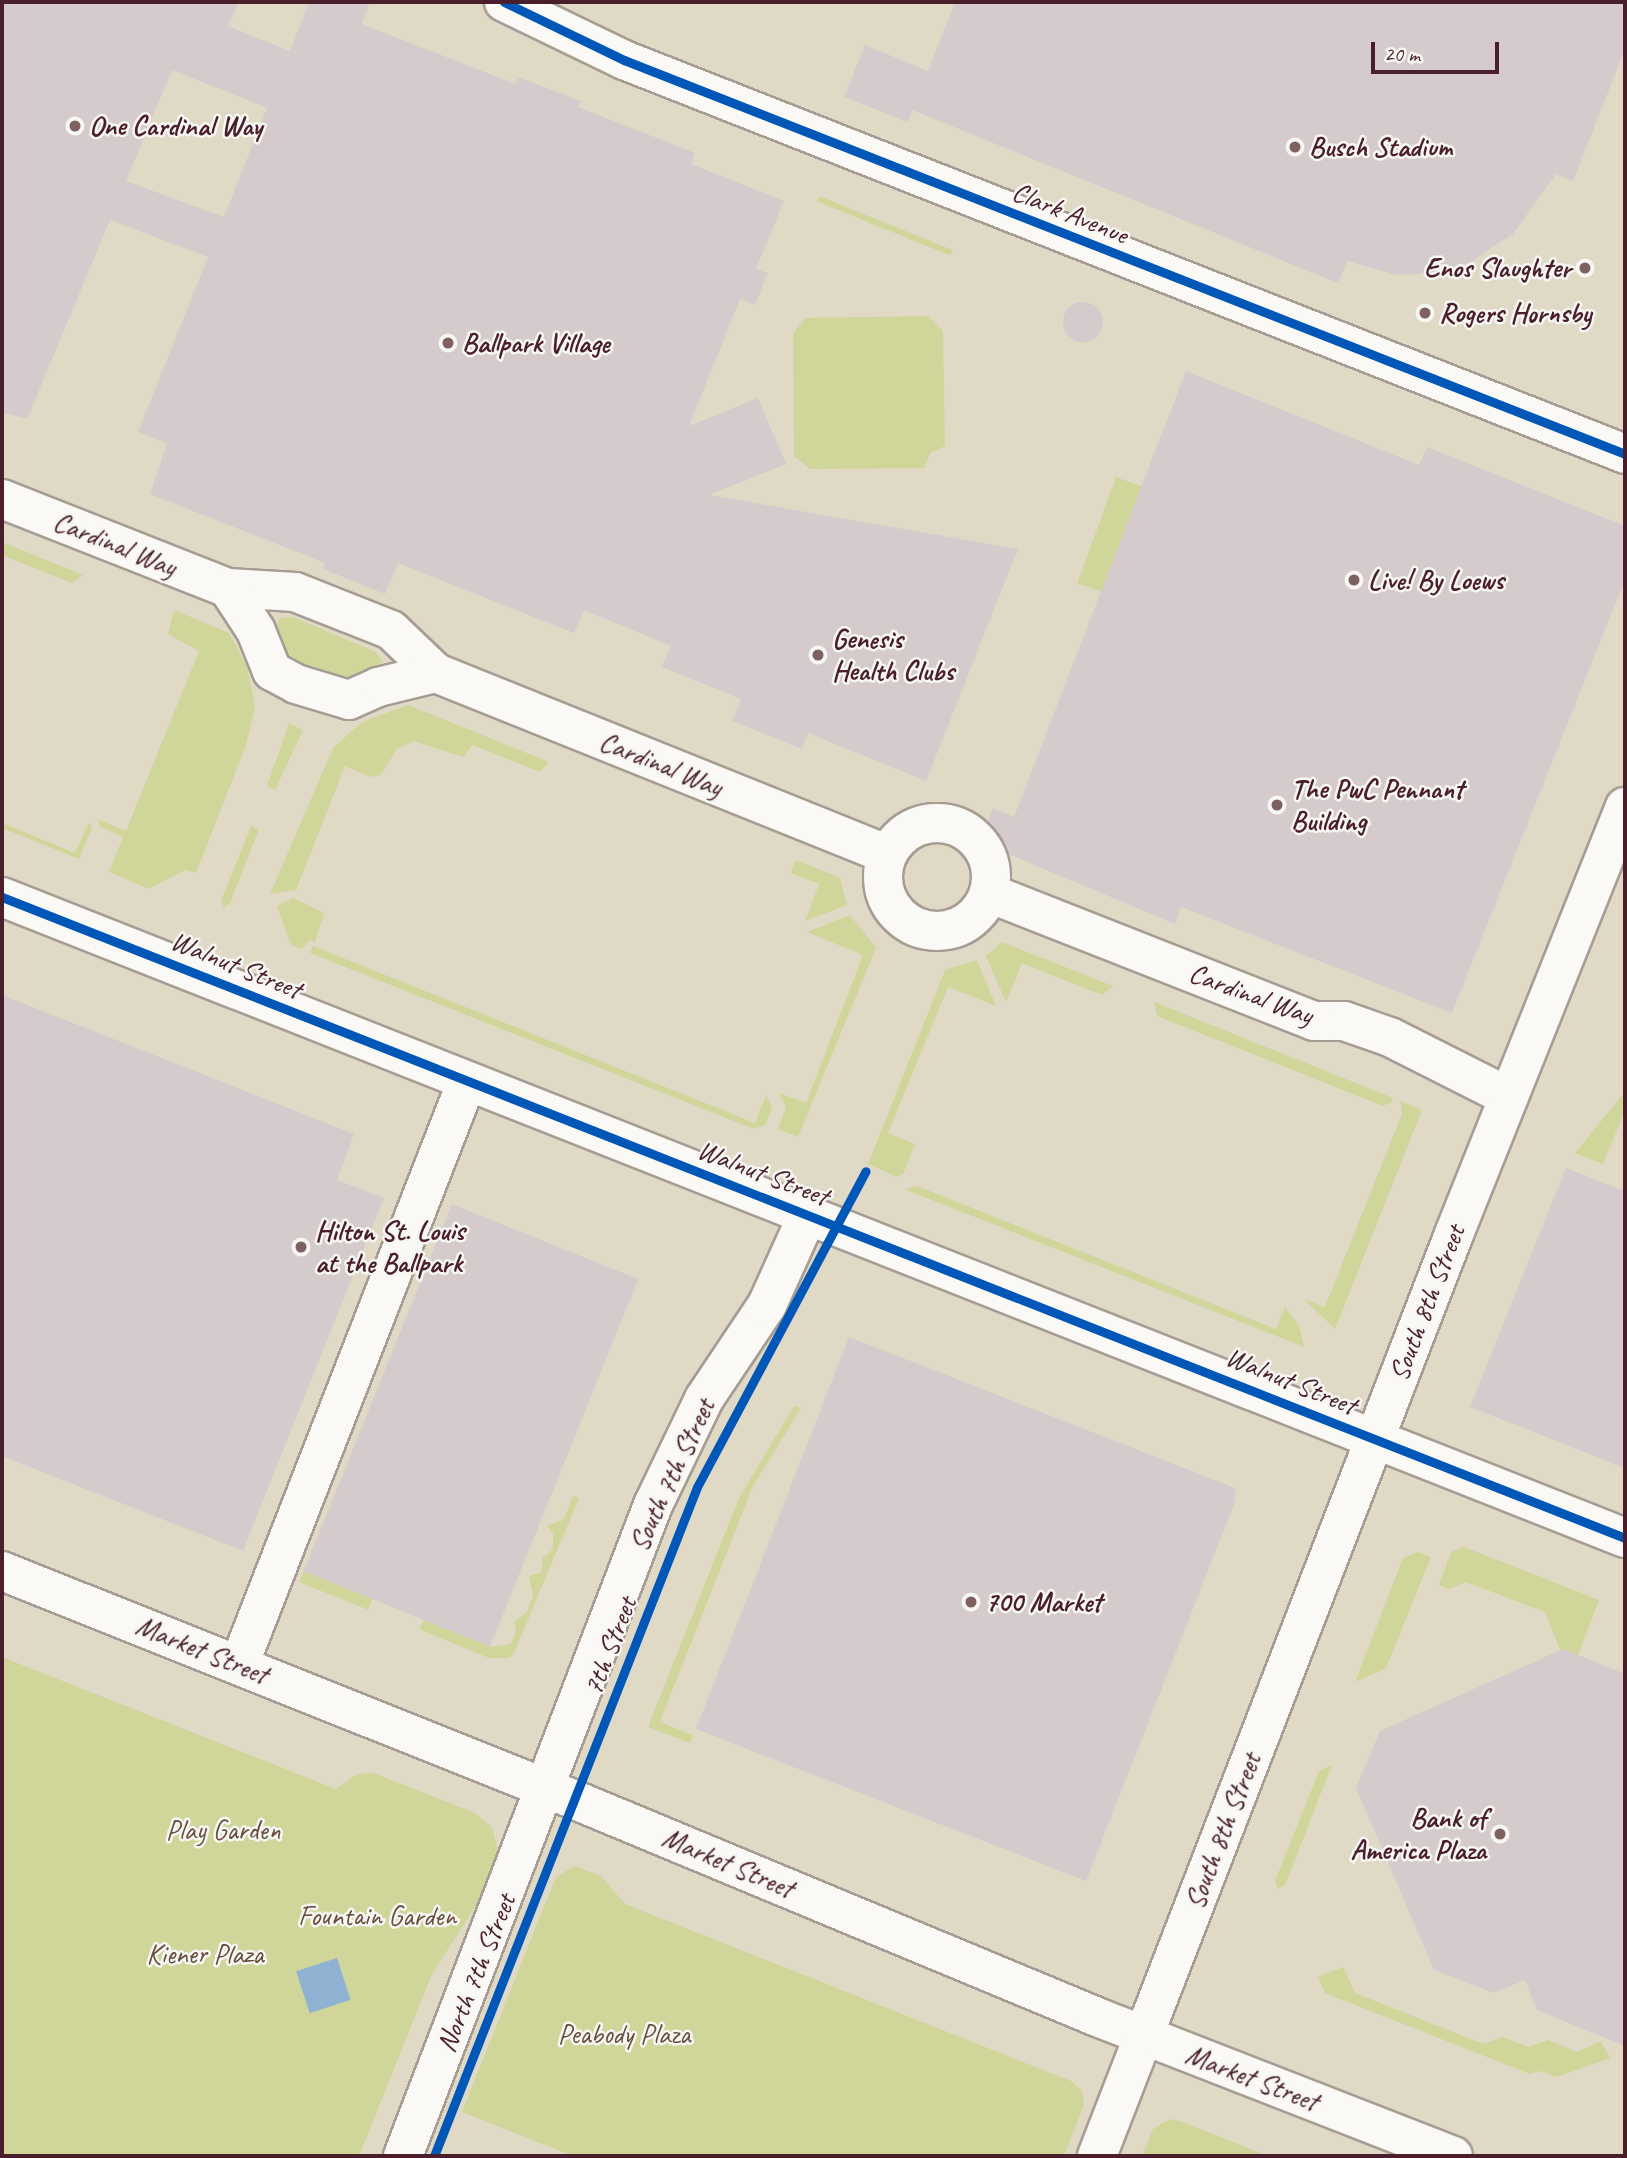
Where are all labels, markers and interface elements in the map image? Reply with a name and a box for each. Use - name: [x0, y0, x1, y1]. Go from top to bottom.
- scale bar: [1375, 28, 1503, 72]
- text: 20 m: [1384, 41, 1420, 67]
- place label: One Cardinal Way: [89, 109, 263, 143]
- marker: One Cardinal Way: [67, 118, 83, 134]
- place label: Busch Stadium: [1309, 130, 1453, 164]
- marker: Busch Stadium: [1287, 139, 1303, 155]
- street label: Clark Avenue: [1007, 175, 1133, 251]
- place label: Enos Slaughter: [1422, 251, 1571, 285]
- marker: Enos Slaughter: [1577, 260, 1593, 276]
- place label: Rogers Hornsby: [1439, 296, 1591, 330]
- marker: Rogers Hornsby: [1417, 305, 1433, 321]
- place label: Ballpark Village: [462, 326, 609, 360]
- marker: Ballpark Village: [440, 335, 456, 351]
- street label: Cardinal Way: [49, 504, 181, 584]
- place label: Live! By Loews: [1368, 563, 1504, 597]
- marker: Live! By Loews: [1346, 572, 1362, 588]
- place label: Genesis Health Clubs: [832, 622, 954, 688]
- marker: Genesis Health Clubs: [810, 647, 826, 663]
- street label: Cardinal Way: [595, 724, 727, 804]
- place label: The PwC Pennant Building: [1291, 772, 1463, 838]
- marker: The PwC Pennant Building: [1269, 797, 1285, 813]
- street label: Walnut Street: [166, 924, 306, 1006]
- street label: Cardinal Way: [1185, 956, 1317, 1032]
- street label: Walnut Street: [693, 1133, 833, 1213]
- place label: Hilton St. Louis at the Ballpark: [315, 1214, 465, 1280]
- street label: South 8th Street: [1382, 1220, 1472, 1386]
- marker: Hilton St. Louis at the Ballpark: [293, 1239, 309, 1255]
- street label: Walnut Street: [1221, 1340, 1361, 1422]
- street label: South 7th Street: [622, 1393, 722, 1557]
- place label: 700 Market: [985, 1585, 1102, 1619]
- street label: 7th Street: [576, 1592, 644, 1700]
- marker: 700 Market: [963, 1594, 979, 1610]
- street label: Market Street: [131, 1608, 273, 1692]
- street label: South 8th Street: [1178, 1748, 1268, 1914]
- place label: Bank of America Plaza: [1350, 1801, 1486, 1867]
- park label: Play Garden: [165, 1813, 281, 1847]
- street label: Market Street: [658, 1820, 798, 1906]
- marker: Bank of America Plaza: [1492, 1826, 1508, 1842]
- street label: North 7th Street: [429, 1889, 523, 2057]
- park label: Fountain Garden: [297, 1899, 457, 1933]
- park label: Kiener Plaza: [146, 1937, 264, 1971]
- park label: Peabody Plaza: [558, 2017, 690, 2051]
- street label: Market Street: [1181, 2037, 1323, 2119]

